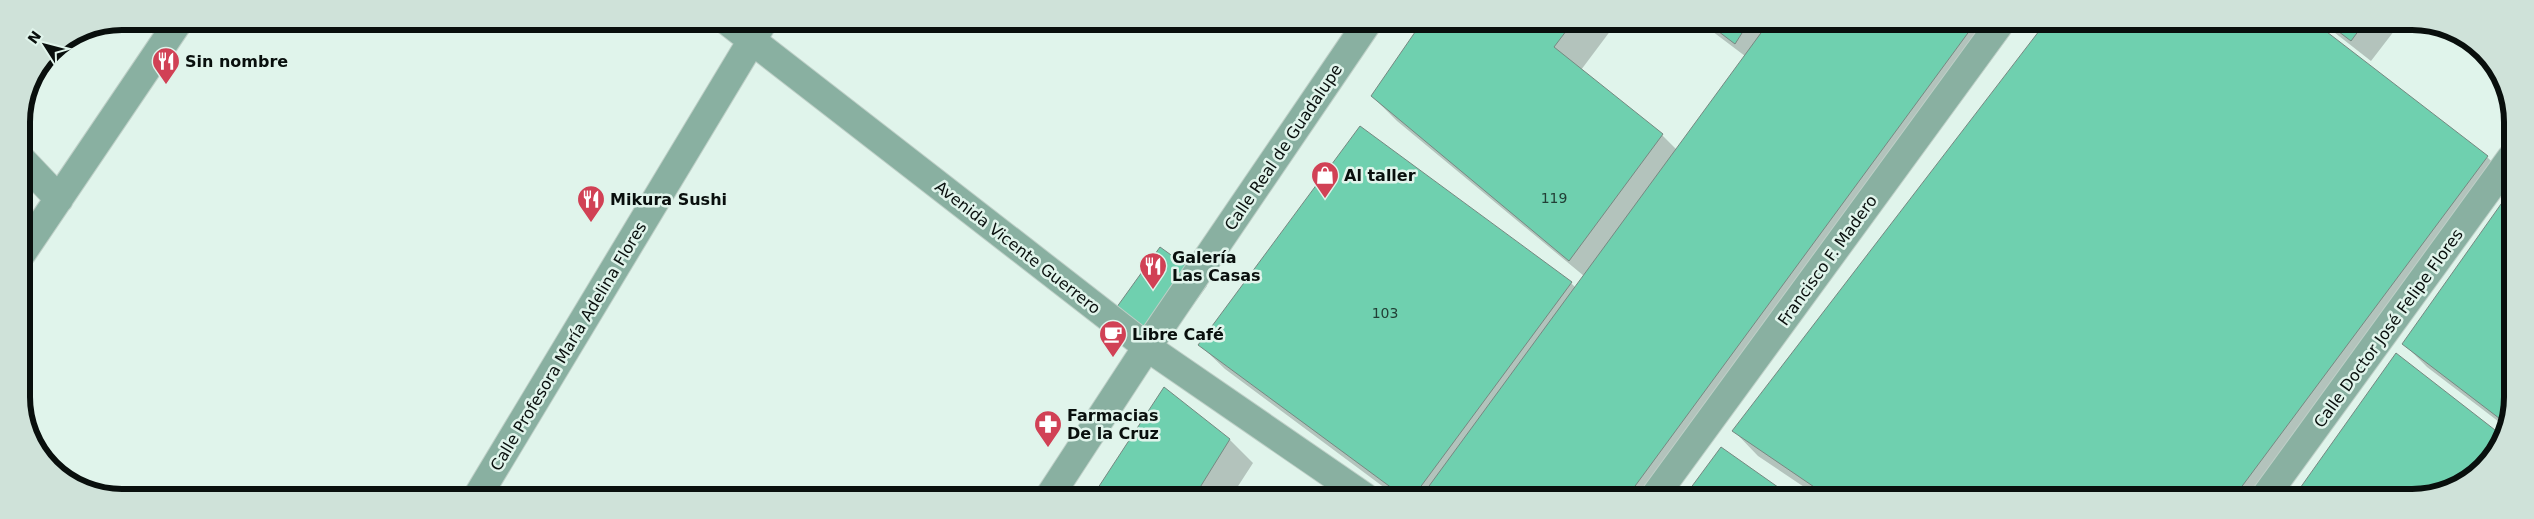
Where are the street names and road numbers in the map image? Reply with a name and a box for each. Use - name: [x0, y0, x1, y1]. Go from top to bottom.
- street label: Calle Real de Guadalupe: [1221, 61, 1346, 234]
- street label: Avenida Vicente Guerrero: [931, 177, 1104, 318]
- street label: Francisco F. Madero: [1774, 192, 1881, 329]
- street label: Calle Profesora María Adelina Flores: [486, 218, 651, 474]
- street label: Calle Doctor José Felipe Flores: [2310, 225, 2467, 431]

